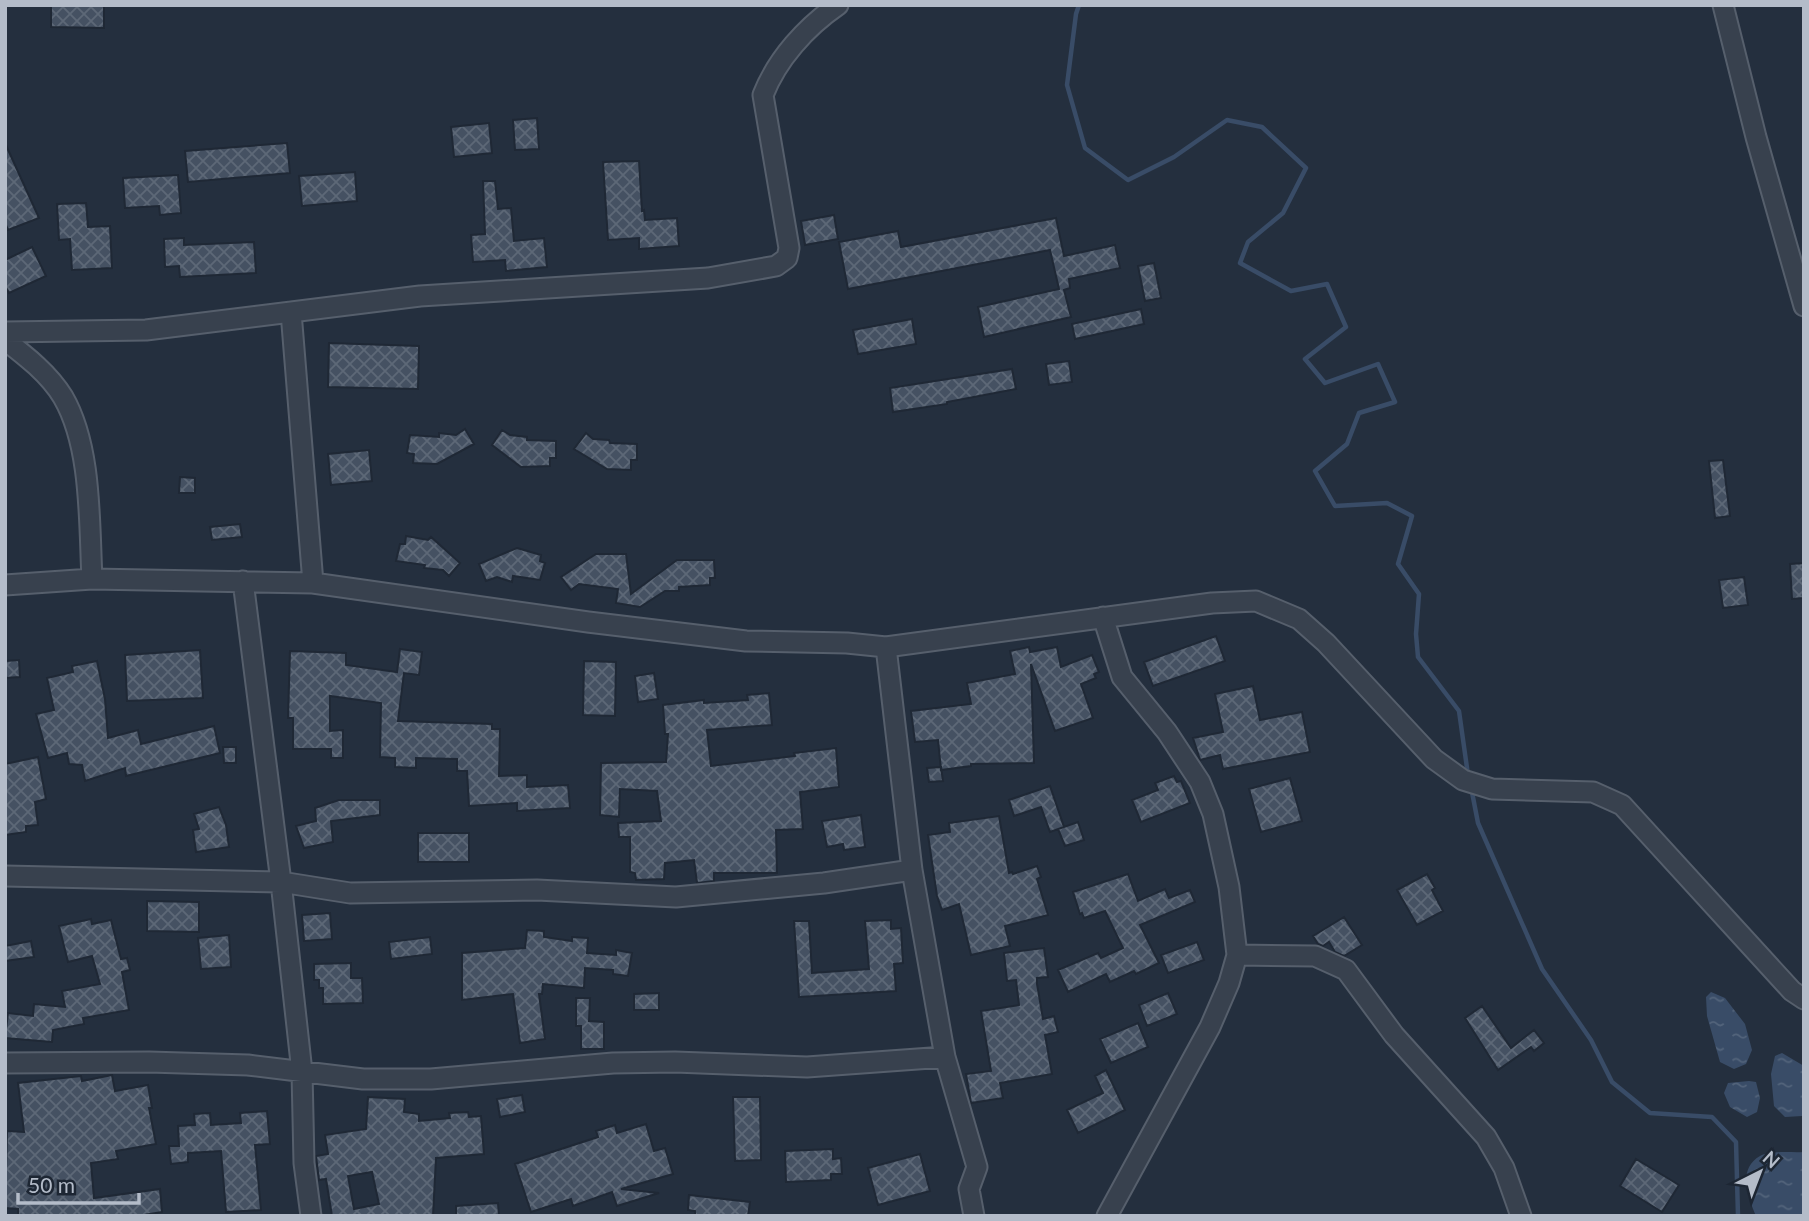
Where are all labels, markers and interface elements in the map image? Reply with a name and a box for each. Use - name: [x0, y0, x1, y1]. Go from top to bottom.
- north arrow: [1725, 1137, 1795, 1207]
- text: N: [1759, 1146, 1785, 1172]
- scale bar: [18, 1162, 138, 1206]
- text: 50 m: [28, 1172, 75, 1197]

